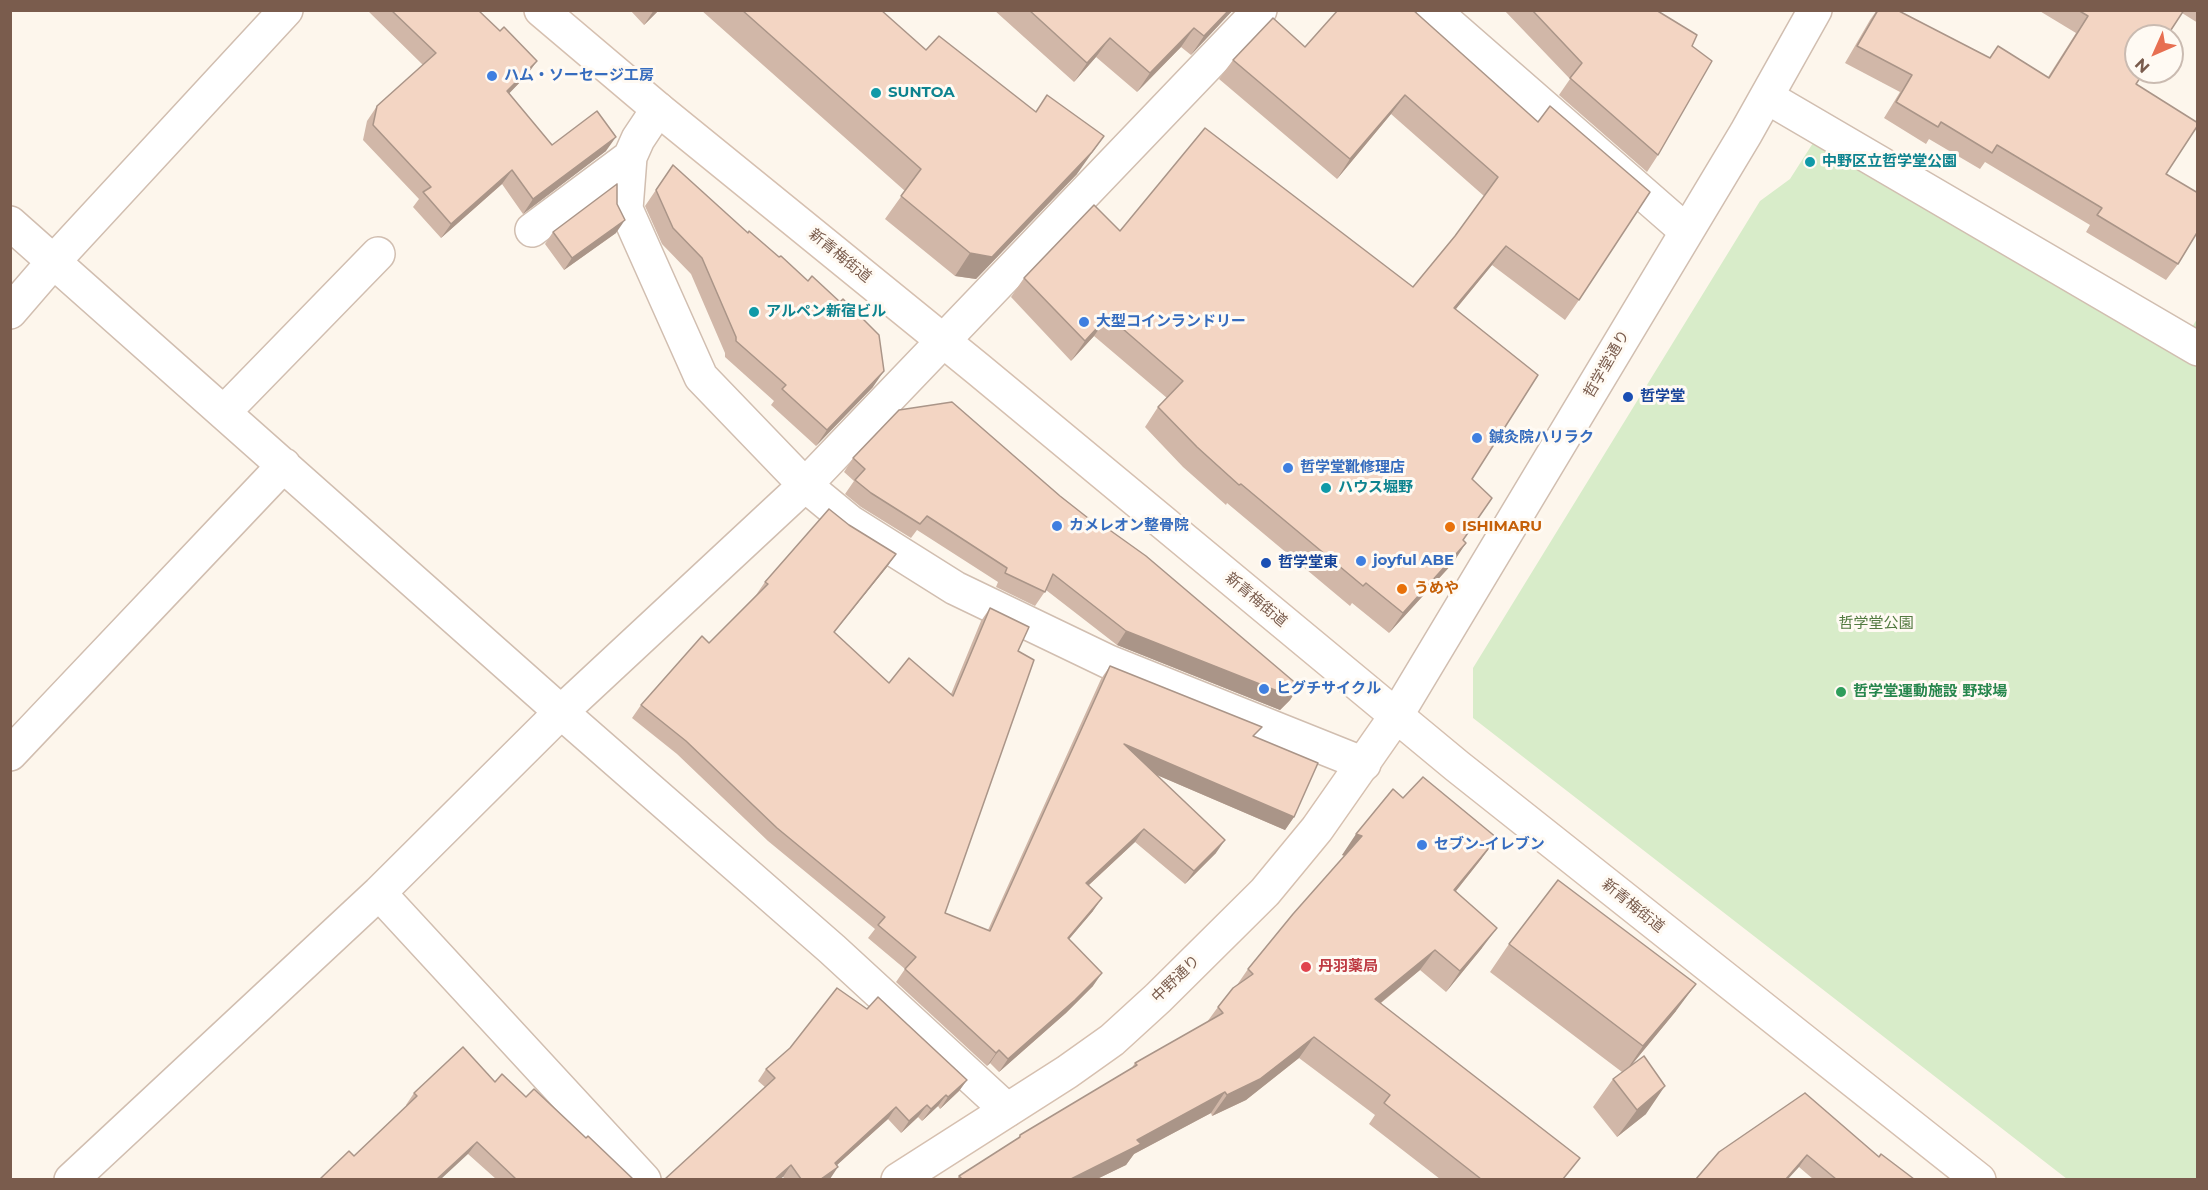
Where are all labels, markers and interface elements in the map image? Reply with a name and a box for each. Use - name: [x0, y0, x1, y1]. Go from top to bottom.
- north arrow: [2124, 24, 2184, 84]
- text: N: [2131, 54, 2154, 77]
- place label: ハム・ソーセージ工房: [504, 67, 654, 85]
- marker: ハム・ソーセージ工房: [485, 69, 499, 83]
- place label: SUNTOA: [888, 84, 955, 102]
- marker: SUNTOA: [869, 86, 883, 100]
- place label: 中野区立哲学堂公園: [1822, 153, 1957, 171]
- marker: 中野区立哲学堂公園: [1803, 155, 1817, 169]
- street label: 新青梅街道: [805, 225, 875, 287]
- place label: アルペン新宿ビル: [766, 303, 886, 321]
- marker: アルペン新宿ビル: [747, 305, 761, 319]
- place label: 大型コインランドリー: [1096, 313, 1246, 331]
- marker: 大型コインランドリー: [1077, 315, 1091, 329]
- street label: 哲学堂通り: [1580, 327, 1634, 401]
- place label: 哲学堂: [1640, 388, 1685, 406]
- marker: 哲学堂: [1621, 390, 1635, 404]
- place label: 鍼灸院ハリラク: [1489, 429, 1594, 447]
- marker: 鍼灸院ハリラク: [1470, 431, 1484, 445]
- place label: 哲学堂靴修理店: [1300, 459, 1405, 477]
- marker: 哲学堂靴修理店: [1281, 461, 1295, 475]
- place label: ハウス堀野: [1338, 479, 1413, 497]
- marker: ハウス堀野: [1319, 481, 1333, 495]
- place label: カメレオン整骨院: [1069, 517, 1189, 535]
- place label: ISHIMARU: [1462, 518, 1542, 536]
- marker: カメレオン整骨院: [1050, 519, 1064, 533]
- marker: ISHIMARU: [1443, 520, 1457, 534]
- place label: joyful ABE: [1373, 552, 1454, 570]
- place label: 哲学堂東: [1278, 554, 1338, 572]
- marker: joyful ABE: [1354, 554, 1368, 568]
- marker: 哲学堂東: [1259, 556, 1273, 570]
- street label: 新青梅街道: [1221, 569, 1291, 631]
- place label: うめや: [1414, 580, 1459, 598]
- marker: うめや: [1395, 582, 1409, 596]
- park label: 哲学堂公園: [1839, 615, 1913, 633]
- place label: ヒグチサイクル: [1276, 680, 1381, 698]
- marker: ヒグチサイクル: [1257, 682, 1271, 696]
- place label: 哲学堂運動施設 野球場: [1853, 683, 2007, 701]
- marker: 哲学堂運動施設 野球場: [1834, 685, 1848, 699]
- place label: セブン-イレブン: [1434, 836, 1545, 854]
- marker: セブン-イレブン: [1415, 838, 1429, 852]
- street label: 新青梅街道: [1598, 875, 1668, 937]
- street label: 中野通り: [1148, 952, 1204, 1006]
- place label: 丹羽薬局: [1318, 958, 1378, 976]
- marker: 丹羽薬局: [1299, 960, 1313, 974]

